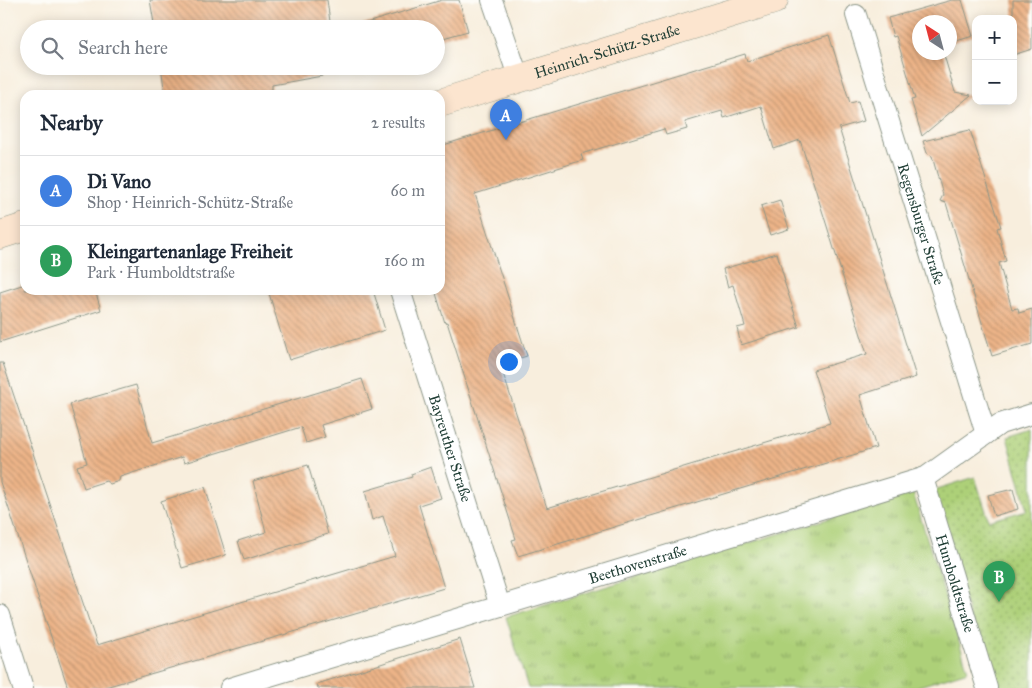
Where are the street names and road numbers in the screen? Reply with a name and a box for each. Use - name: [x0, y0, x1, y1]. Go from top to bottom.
- street label: Heinrich-Schütz-Straße: [532, 21, 682, 82]
- street label: Regensburger Straße: [894, 161, 948, 287]
- street label: Bayreuther Straße: [425, 392, 475, 504]
- street label: Humboldtstraße: [932, 532, 979, 635]
- street label: Beethovenstraße: [586, 541, 689, 588]

